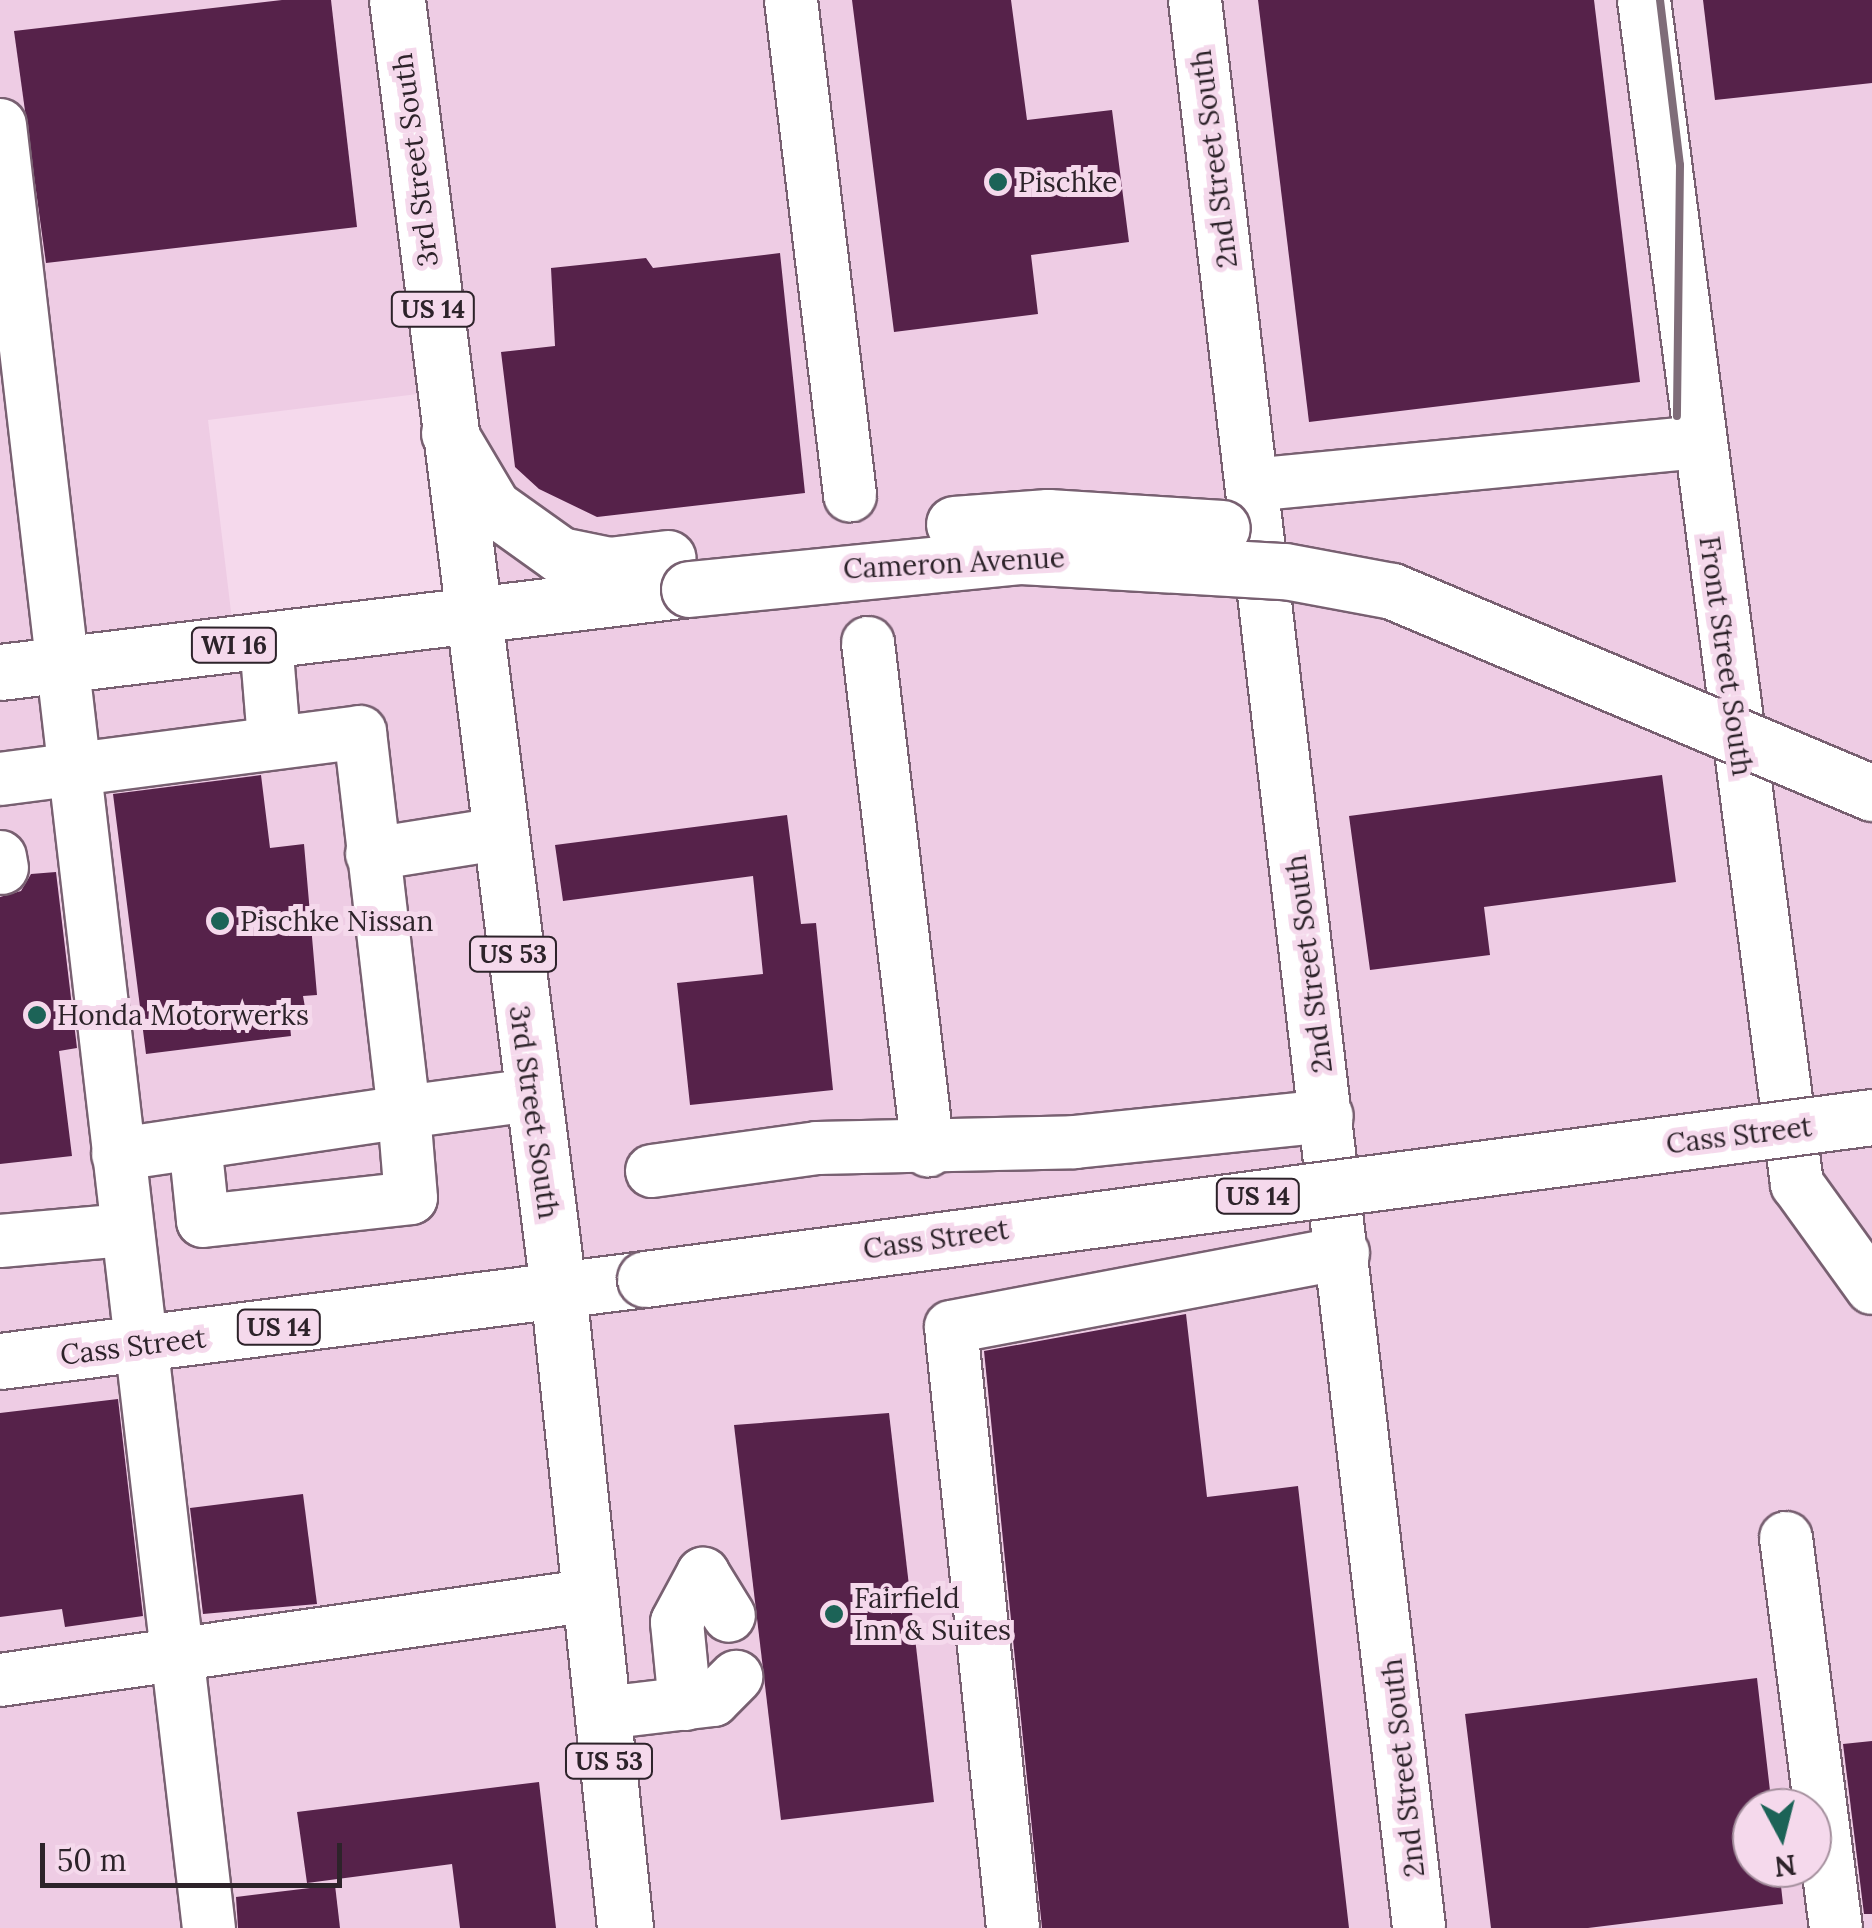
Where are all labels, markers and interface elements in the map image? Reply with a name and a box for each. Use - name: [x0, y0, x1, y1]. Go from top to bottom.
- street label: 2nd Street South: [1184, 48, 1244, 270]
- street label: 3rd Street South: [385, 51, 445, 269]
- place label: Pischke: [1018, 165, 1117, 199]
- marker: Pischke: [987, 171, 1009, 193]
- road number: US 14: [390, 289, 476, 329]
- street label: Front Street South: [1693, 534, 1759, 778]
- street label: Cameron Avenue: [842, 540, 1066, 586]
- road number: WI 16: [189, 625, 279, 665]
- street label: 2nd Street South: [1279, 853, 1339, 1075]
- place label: Pischke Nissan: [240, 904, 433, 938]
- marker: Pischke Nissan: [209, 910, 231, 932]
- road number: US 53: [468, 934, 558, 974]
- place label: Honda Motorwerks: [57, 998, 309, 1032]
- street label: 3rd Street South: [502, 1003, 566, 1221]
- marker: Honda Motorwerks: [26, 1004, 48, 1026]
- street label: Cass Street: [1664, 1109, 1814, 1161]
- road number: US 14: [1216, 1176, 1300, 1216]
- street label: Cass Street: [861, 1212, 1011, 1266]
- road number: US 14: [236, 1307, 322, 1347]
- street label: Cass Street: [58, 1320, 208, 1372]
- place label: Fairfield Inn & Suites: [854, 1581, 1011, 1647]
- marker: Fairfield Inn & Suites: [823, 1603, 845, 1625]
- street label: 2nd Street South: [1375, 1657, 1431, 1879]
- road number: US 53: [564, 1741, 654, 1781]
- north arrow: [1732, 1788, 1832, 1888]
- scale bar: [45, 1823, 348, 1885]
- text: 50 m: [57, 1841, 127, 1879]
- text: N: [1772, 1847, 1798, 1885]

